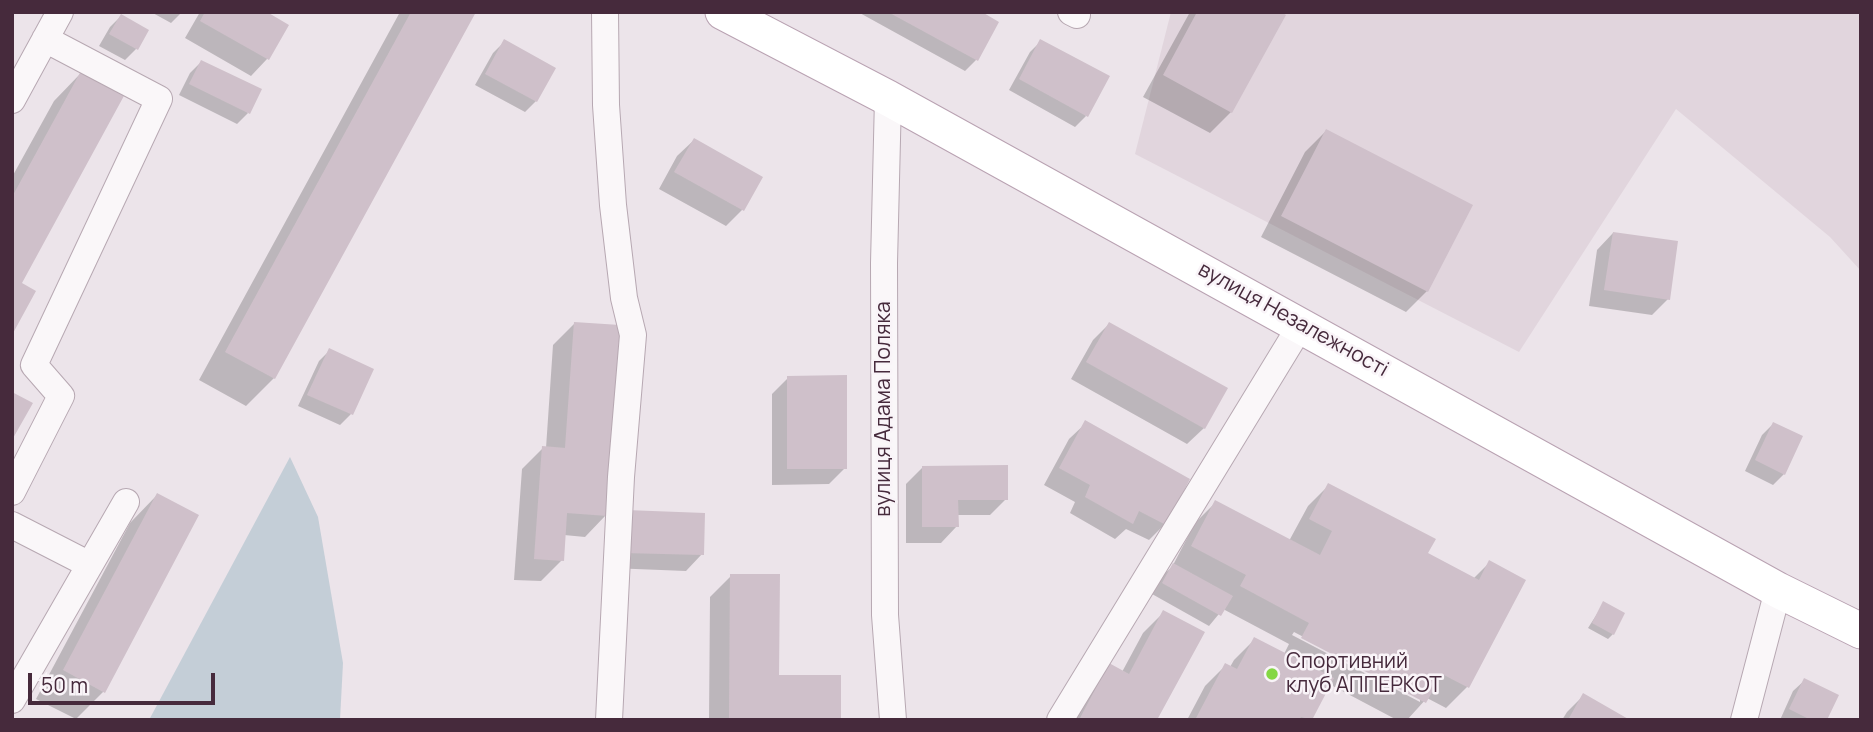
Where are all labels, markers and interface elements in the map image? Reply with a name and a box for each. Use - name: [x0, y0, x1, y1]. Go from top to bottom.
- street label: вулиця Незалежності: [1193, 257, 1393, 383]
- street label: вулиця Адама Поляка: [871, 301, 897, 517]
- place label: Спортивний клуб АППЕРКОТ: [1286, 649, 1442, 699]
- scale bar: [32, 658, 219, 702]
- marker: Спортивний клуб АППЕРКОТ: [1264, 666, 1280, 682]
- text: 50 m: [41, 671, 88, 699]

